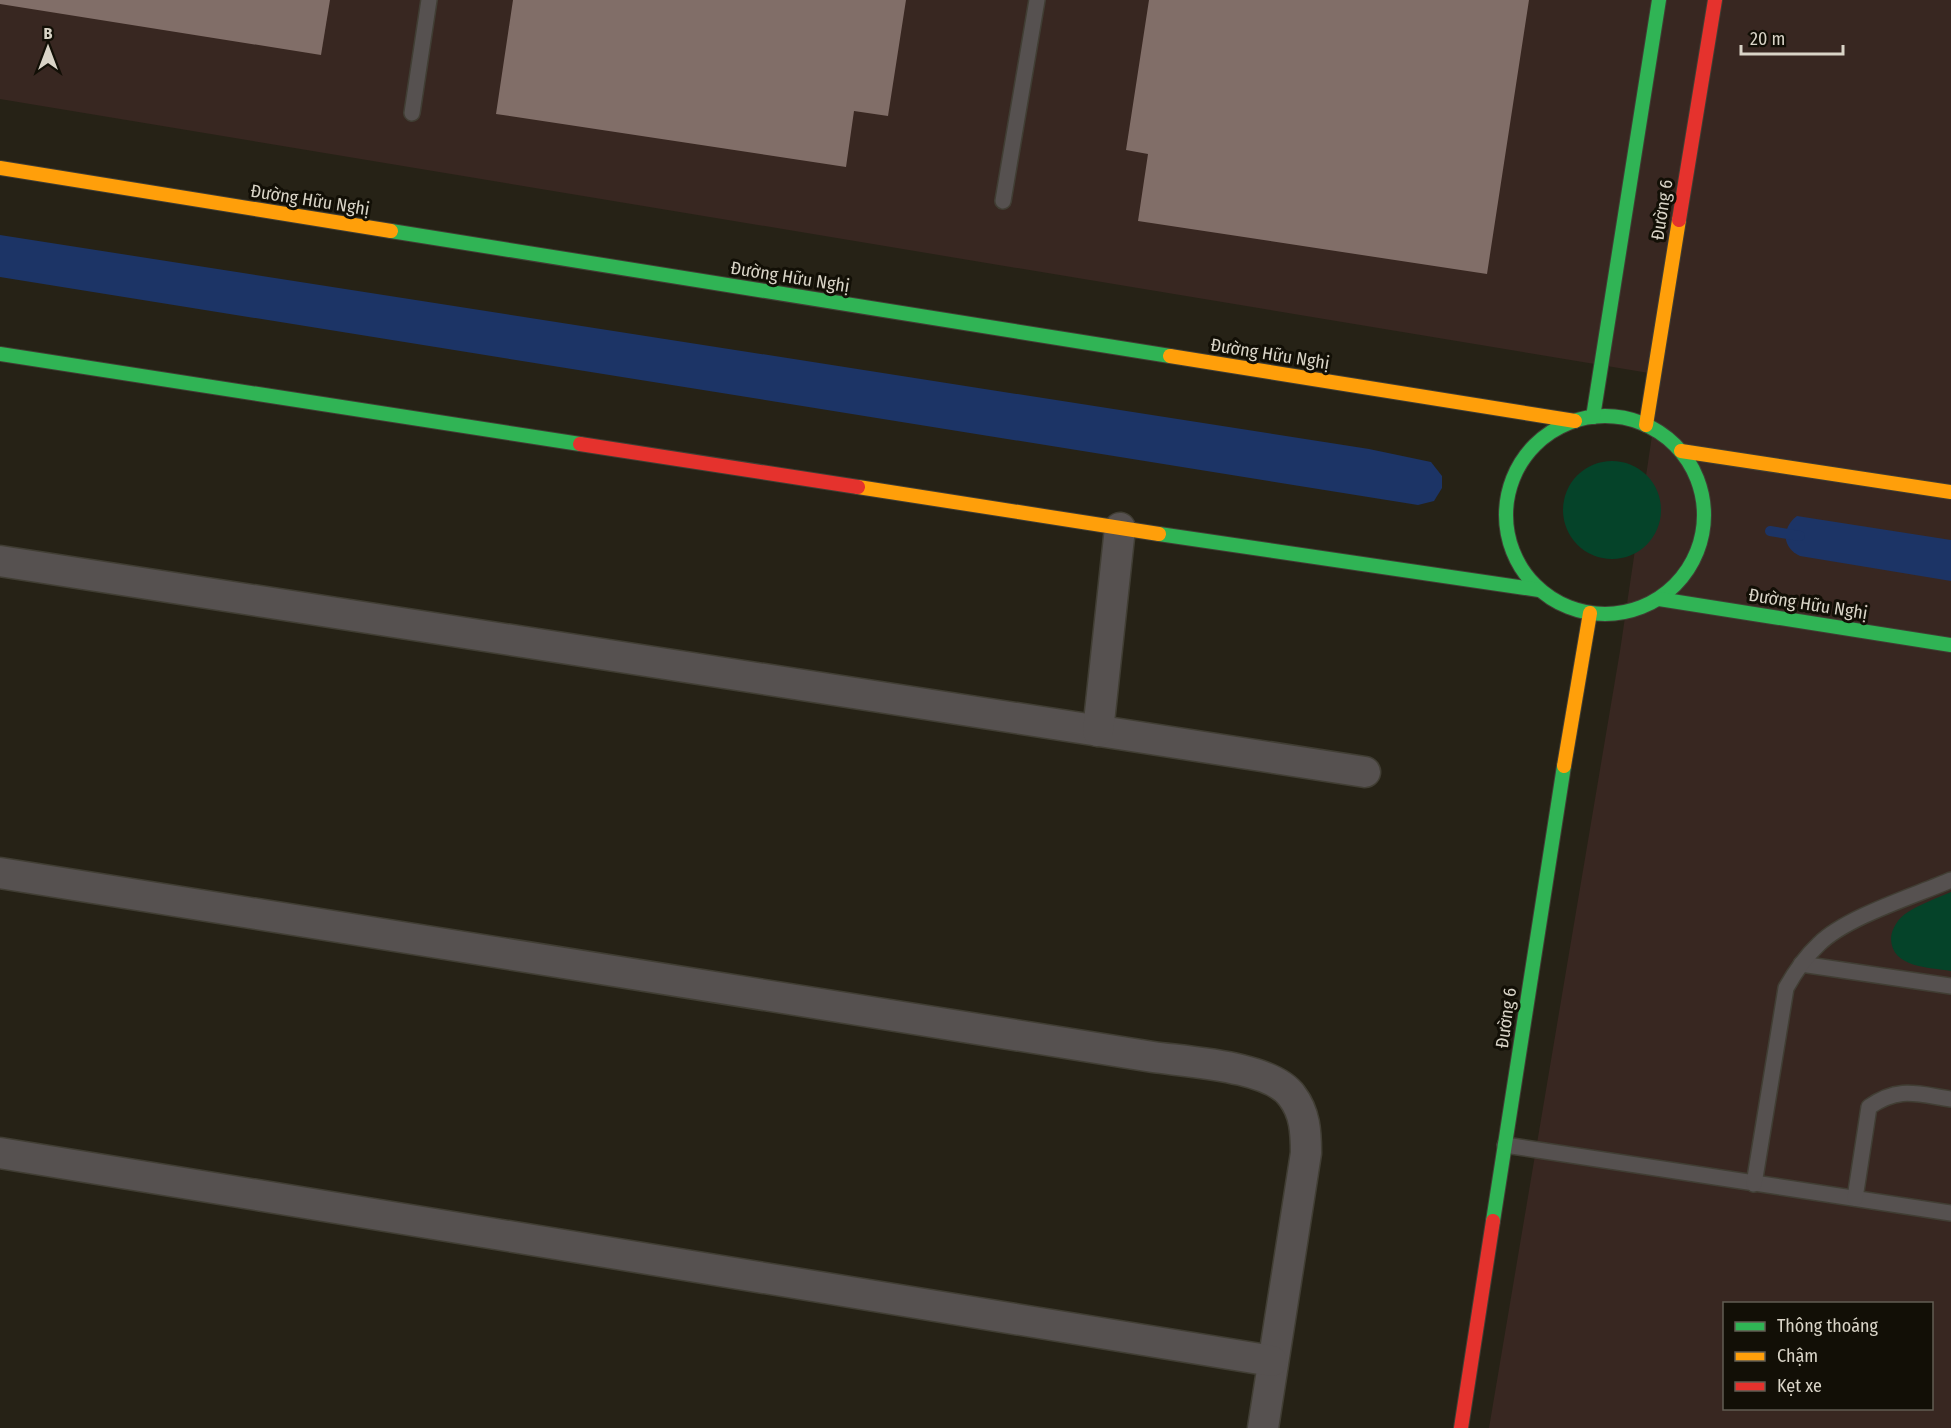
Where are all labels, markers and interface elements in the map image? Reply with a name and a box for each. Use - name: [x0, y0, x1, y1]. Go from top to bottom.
- north arrow: [18, 18, 78, 78]
- scale bar: [1741, 18, 1843, 56]
- text: B: [44, 24, 53, 43]
- text: 20 m: [1750, 28, 1785, 50]
- street label: Đường 6: [1646, 178, 1678, 242]
- street label: Đường Hữu Nghị: [249, 180, 371, 220]
- street label: Đường Hữu Nghị: [729, 257, 851, 297]
- street label: Đường Hữu Nghị: [1209, 334, 1331, 374]
- street label: Đường Hữu Nghị: [1747, 584, 1869, 624]
- street label: Đường 6: [1491, 986, 1521, 1050]
- legend: [1723, 1302, 1933, 1410]
- text: Thông thoáng: [1777, 1315, 1878, 1337]
- text: Chậm: [1777, 1345, 1818, 1367]
- text: Kẹt xe: [1777, 1375, 1822, 1397]

